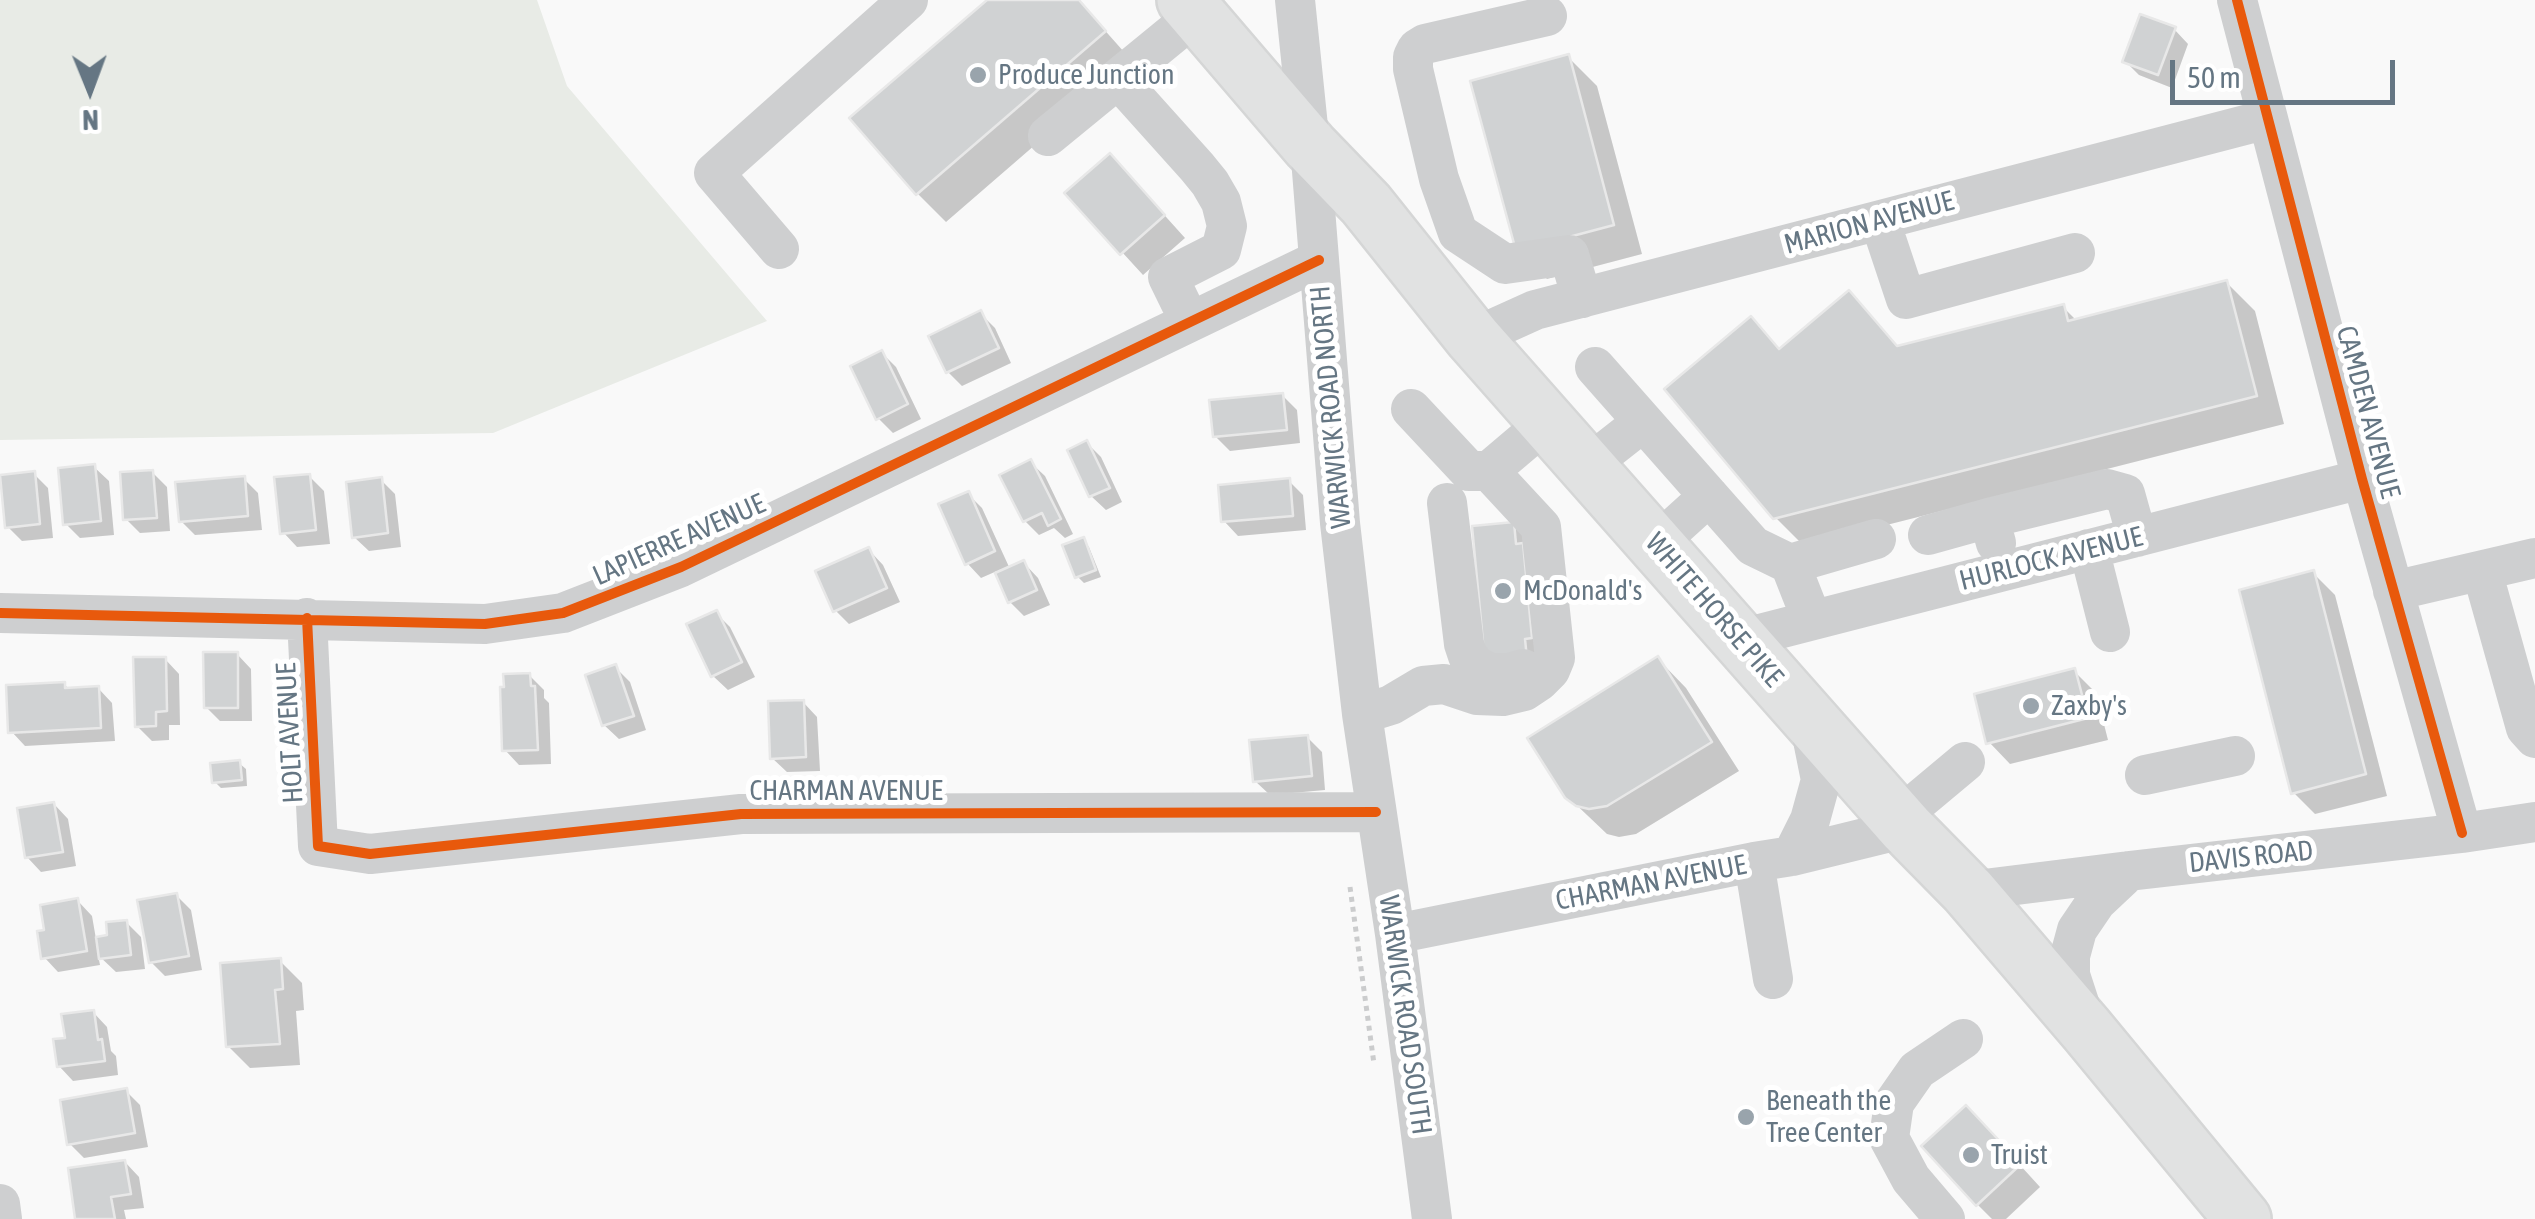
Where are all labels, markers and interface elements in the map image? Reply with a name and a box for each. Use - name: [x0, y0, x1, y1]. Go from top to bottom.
- north arrow: [40, 40, 140, 140]
- scale bar: [2175, 40, 2400, 102]
- place label: Produce Junction: [998, 58, 1175, 92]
- text: 50 m: [2187, 60, 2241, 94]
- marker: Produce Junction: [967, 64, 989, 86]
- text: N: [82, 104, 99, 136]
- street label: MARION AVENUE: [1781, 184, 1957, 262]
- street label: WARWICK ROAD NORTH: [1304, 284, 1358, 530]
- street label: CAMDEN AVENUE: [2329, 322, 2407, 502]
- street label: LAPIERRE AVENUE: [588, 487, 770, 593]
- street label: HURLOCK AVENUE: [1956, 520, 2146, 598]
- street label: WHITE HORSE PIKE: [1638, 526, 1790, 694]
- place label: McDonald's: [1523, 574, 1642, 608]
- marker: McDonald's: [1492, 580, 1514, 602]
- street label: HOLT AVENUE: [270, 662, 310, 804]
- place label: Zaxby's: [2051, 689, 2127, 723]
- marker: Zaxby's: [2020, 695, 2042, 717]
- street label: CHARMAN AVENUE: [749, 774, 943, 808]
- street label: DAVIS ROAD: [2187, 834, 2315, 880]
- street label: CHARMAN AVENUE: [1553, 848, 1749, 918]
- street label: WARWICK ROAD SOUTH: [1372, 893, 1438, 1137]
- place label: Beneath the Tree Center: [1766, 1084, 1891, 1150]
- marker: Beneath the Tree Center: [1735, 1106, 1757, 1128]
- place label: Truist: [1991, 1138, 2048, 1172]
- marker: Truist: [1960, 1144, 1982, 1166]

